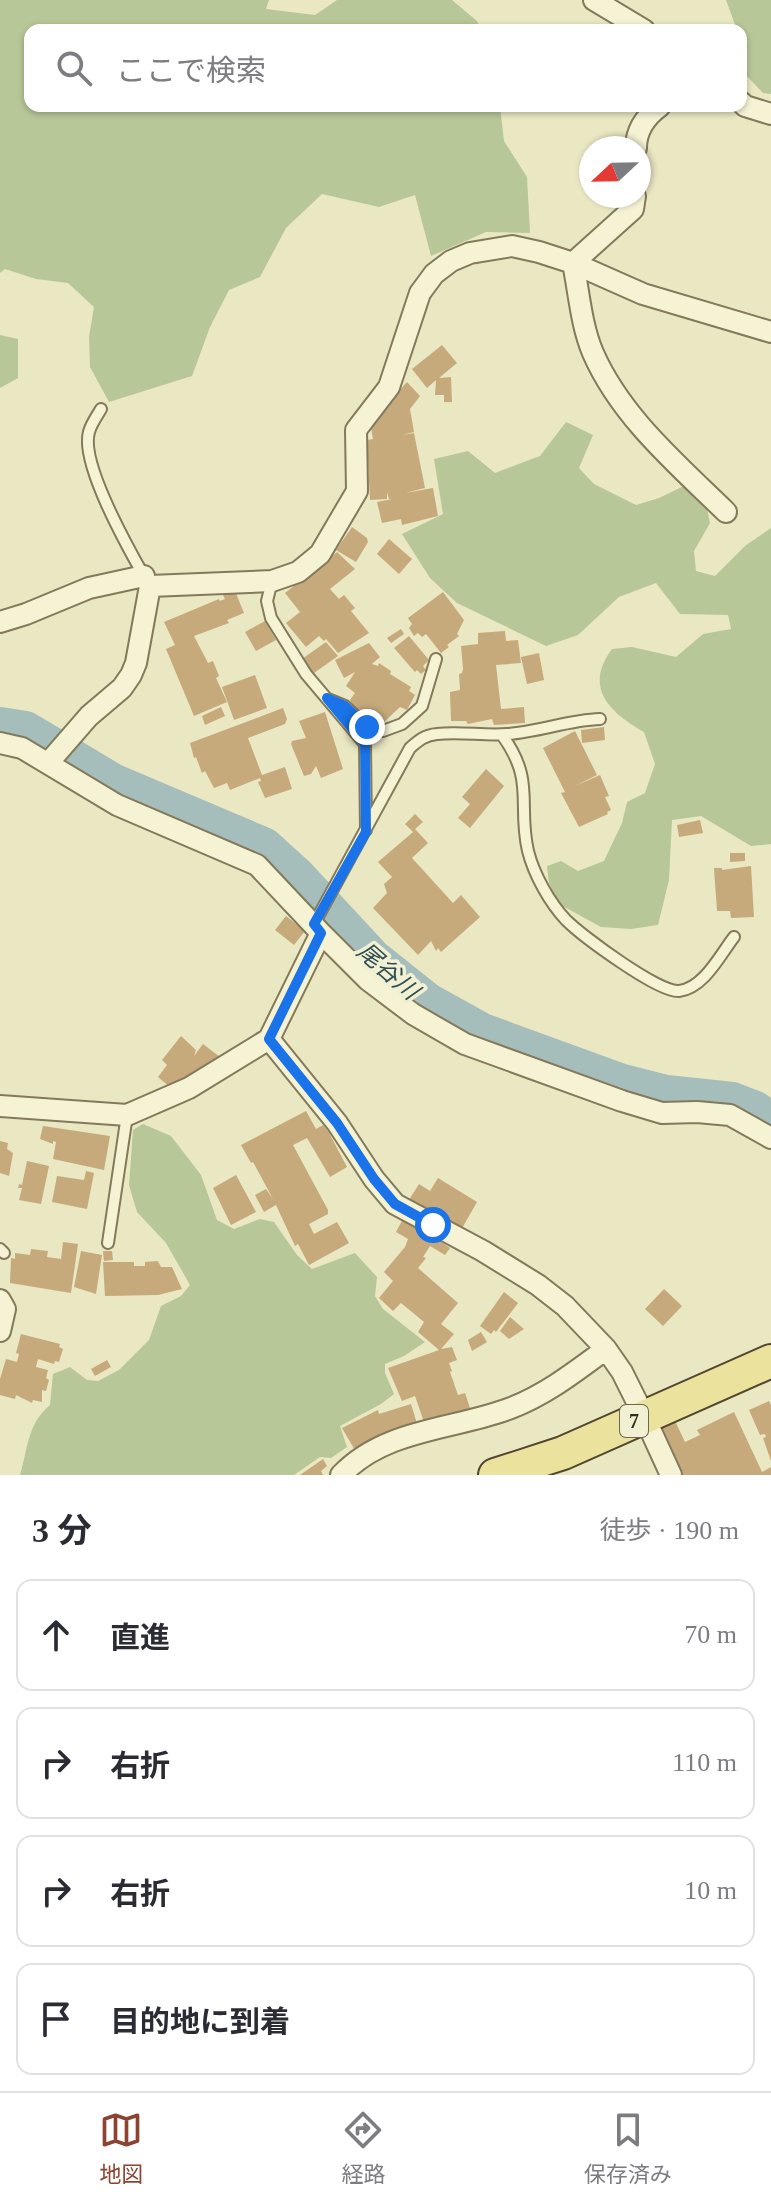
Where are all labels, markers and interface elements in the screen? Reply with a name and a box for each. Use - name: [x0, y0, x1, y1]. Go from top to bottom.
- search box: [24, 24, 747, 112]
- icon: search: [52, 46, 96, 90]
- text: ここで検索: [116, 54, 266, 87]
- north arrow: [579, 136, 651, 208]
- route end: [349, 709, 385, 745]
- water label: 尾谷川: [352, 938, 426, 1006]
- route start: [415, 1207, 451, 1243]
- road number: 7: [620, 1405, 648, 1437]
- text: 3 分: [32, 1512, 92, 1549]
- text: 徒歩 · 190 m: [600, 1516, 739, 1545]
- icon: ahead: [34, 1613, 78, 1657]
- text: 70 m: [684, 1620, 737, 1649]
- text: 直進: [110, 1621, 170, 1654]
- icon: right: [34, 1741, 78, 1785]
- text: 110 m: [672, 1748, 737, 1777]
- text: 右折: [110, 1749, 170, 1782]
- icon: right: [34, 1869, 78, 1913]
- text: 10 m: [684, 1876, 737, 1905]
- text: 右折: [110, 1877, 170, 1910]
- icon: arrive: [34, 1997, 78, 2041]
- text: 目的地に到着: [110, 2005, 290, 2038]
- tab: 地図: [99, 2108, 143, 2188]
- tab: 経路: [341, 2108, 386, 2188]
- tab: 保存済み: [584, 2108, 672, 2188]

